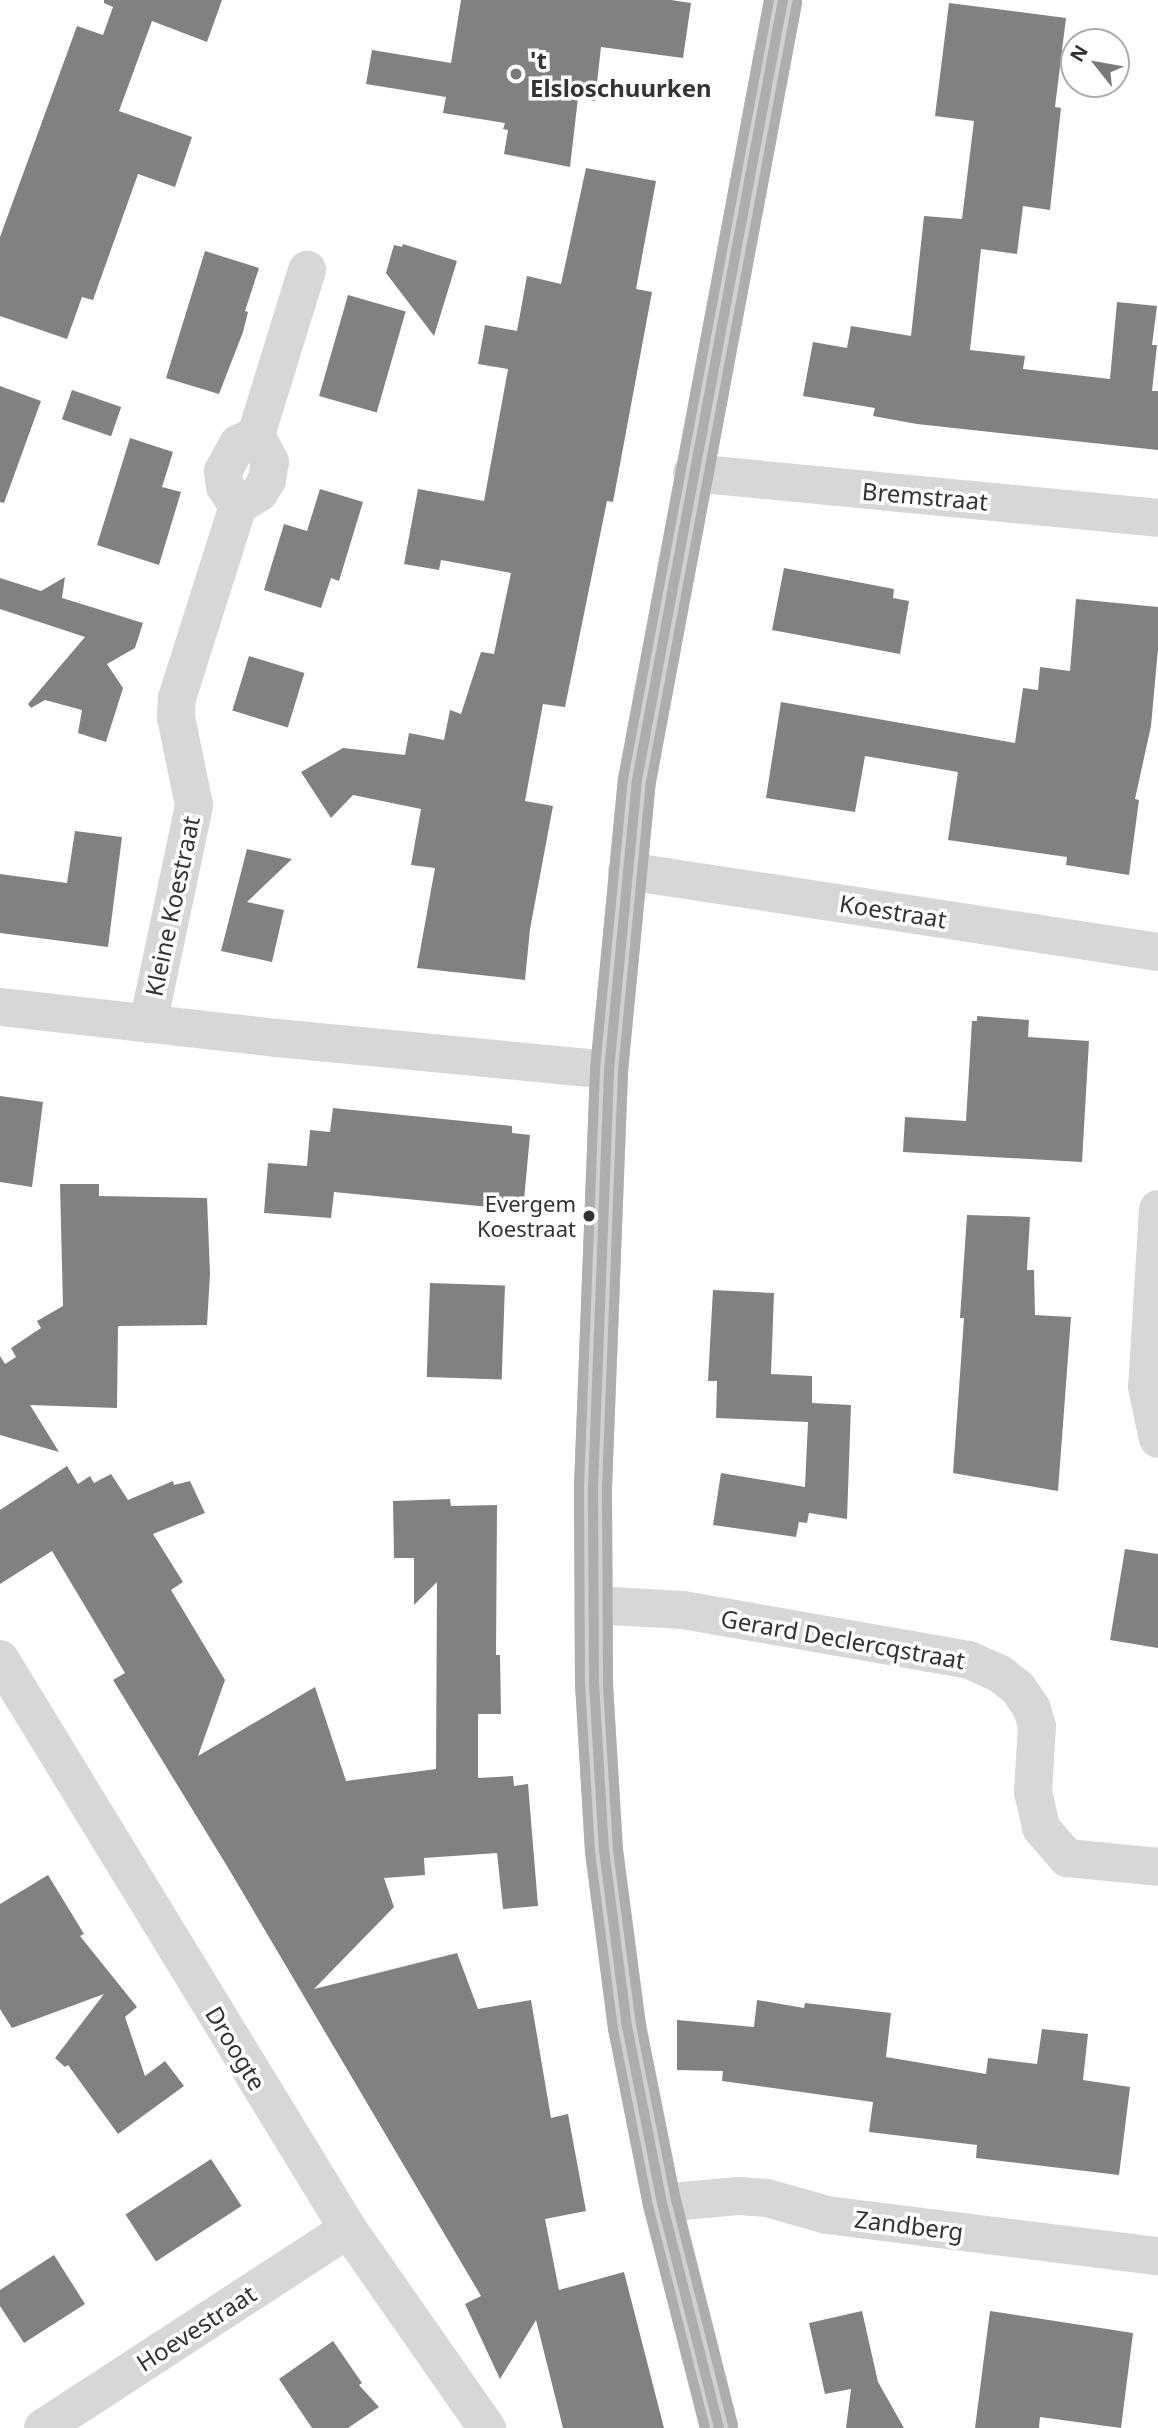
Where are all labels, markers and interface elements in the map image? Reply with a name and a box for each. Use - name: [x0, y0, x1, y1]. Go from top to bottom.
- north arrow: [1060, 28, 1130, 98]
- text: N: [1064, 40, 1094, 67]
- place label: 't Elsloschuurken: [530, 46, 712, 102]
- marker: 't Elsloschuurken: [508, 66, 524, 82]
- street label: Bremstraat: [861, 476, 989, 516]
- street label: Kleine Koestraat: [139, 813, 205, 999]
- street label: Koestraat: [837, 888, 949, 934]
- place label: Evergem Koestraat: [477, 1190, 576, 1242]
- marker: Evergem Koestraat: [582, 1209, 596, 1223]
- street label: Gerard Declercqstraat: [719, 1603, 967, 1675]
- street label: Droogte: [200, 2001, 272, 2095]
- street label: Zandberg: [853, 2204, 965, 2246]
- street label: Hoevestraat: [131, 2279, 261, 2377]

